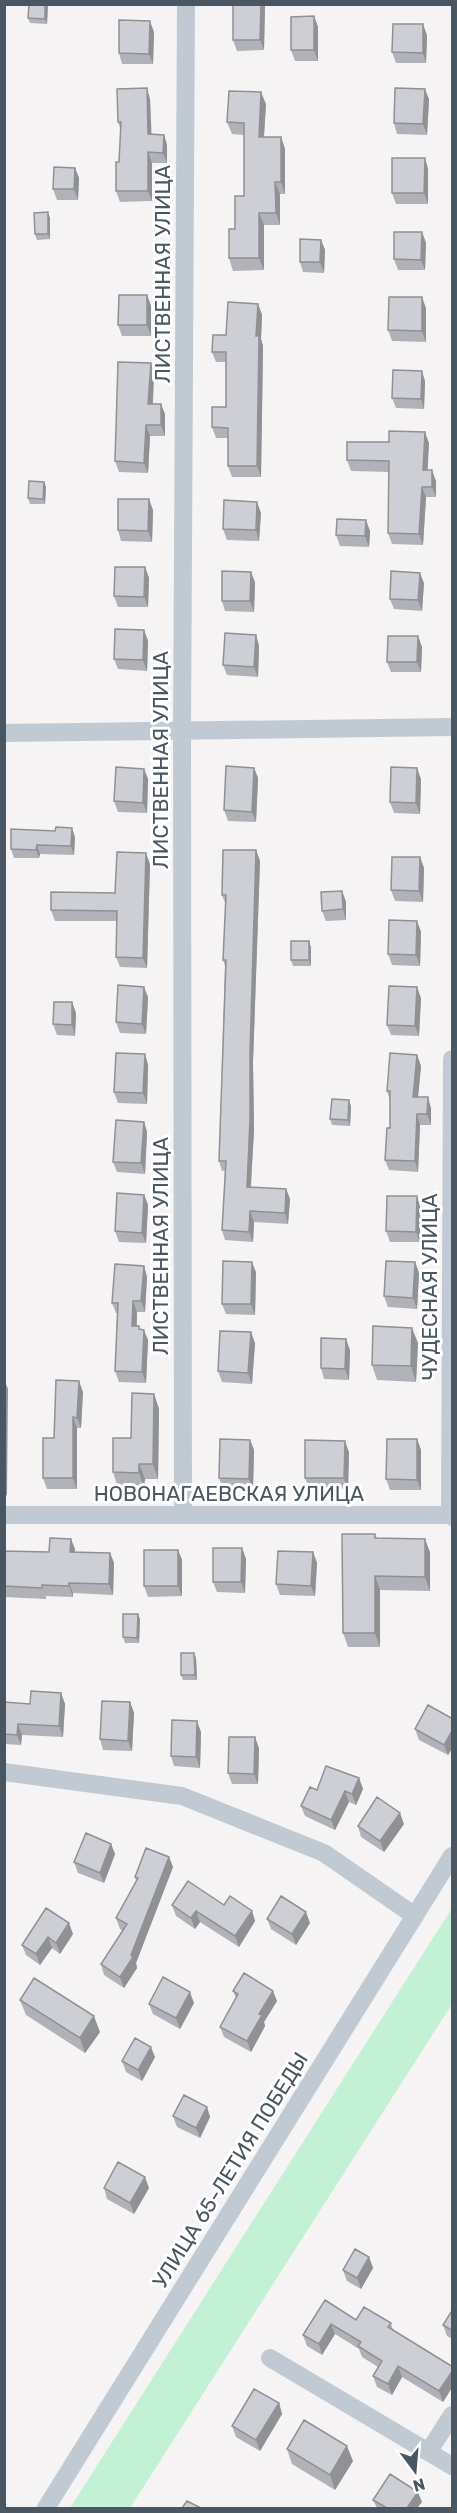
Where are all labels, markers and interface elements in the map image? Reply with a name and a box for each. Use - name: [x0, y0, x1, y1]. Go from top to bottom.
- street label: ЛИСТВЕННАЯ УЛИЦА: [150, 165, 175, 383]
- street label: ЛИСТВЕННАЯ УЛИЦА: [148, 651, 173, 869]
- street label: ЛИСТВЕННАЯ УЛИЦА: [148, 1137, 173, 1355]
- street label: ЧУДЕСНАЯ УЛИЦА: [417, 1193, 442, 1381]
- street label: НОВОНАГАЕВСКАЯ УЛИЦА: [94, 1481, 364, 1506]
- street label: УЛИЦА 65-ЛЕТИЯ ПОБЕДЫ: [147, 2048, 313, 2292]
- north arrow: [385, 2441, 445, 2501]
- text: N: [411, 2474, 427, 2496]

